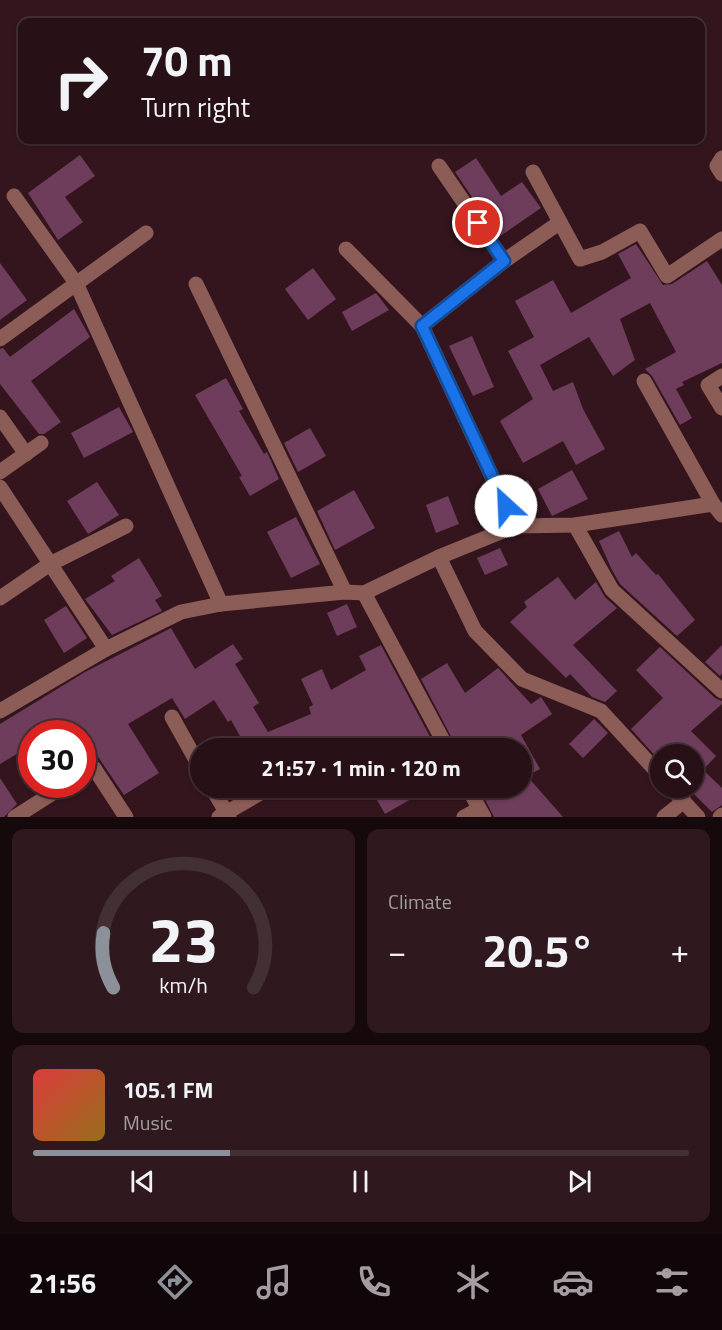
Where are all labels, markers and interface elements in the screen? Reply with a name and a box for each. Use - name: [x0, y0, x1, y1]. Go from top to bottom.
- text: 70 m: [141, 28, 233, 92]
- icon: right: [42, 42, 120, 120]
- text: Turn right: [141, 86, 250, 127]
- pin: [452, 197, 503, 248]
- icon: arrive: [461, 206, 494, 239]
- position arrow: [474, 474, 538, 538]
- speed limit sign: 30: [18, 720, 96, 798]
- map controls: [650, 744, 704, 798]
- button: search: [650, 744, 704, 798]
- text: 21:57 · 1 min · 120 m: [261, 751, 461, 785]
- text: Climate: [388, 886, 452, 917]
- text: 23: [149, 891, 218, 986]
- text: 20.5°: [482, 916, 595, 984]
- text: −: [388, 926, 406, 976]
- text: +: [671, 926, 689, 976]
- text: km/h: [159, 969, 208, 1001]
- text: 105.1 FM: [123, 1073, 213, 1107]
- text: Music: [123, 1107, 173, 1138]
- icon: previous: [126, 1165, 159, 1198]
- icon: pause: [344, 1165, 377, 1198]
- icon: next: [563, 1165, 596, 1198]
- icon: directions: [154, 1261, 196, 1303]
- icon: music: [253, 1261, 295, 1303]
- icon: phone: [353, 1261, 395, 1303]
- icon: climate: [452, 1261, 494, 1303]
- icon: car: [552, 1261, 594, 1303]
- icon: filters: [651, 1261, 693, 1303]
- text: 21:56: [29, 1262, 96, 1303]

